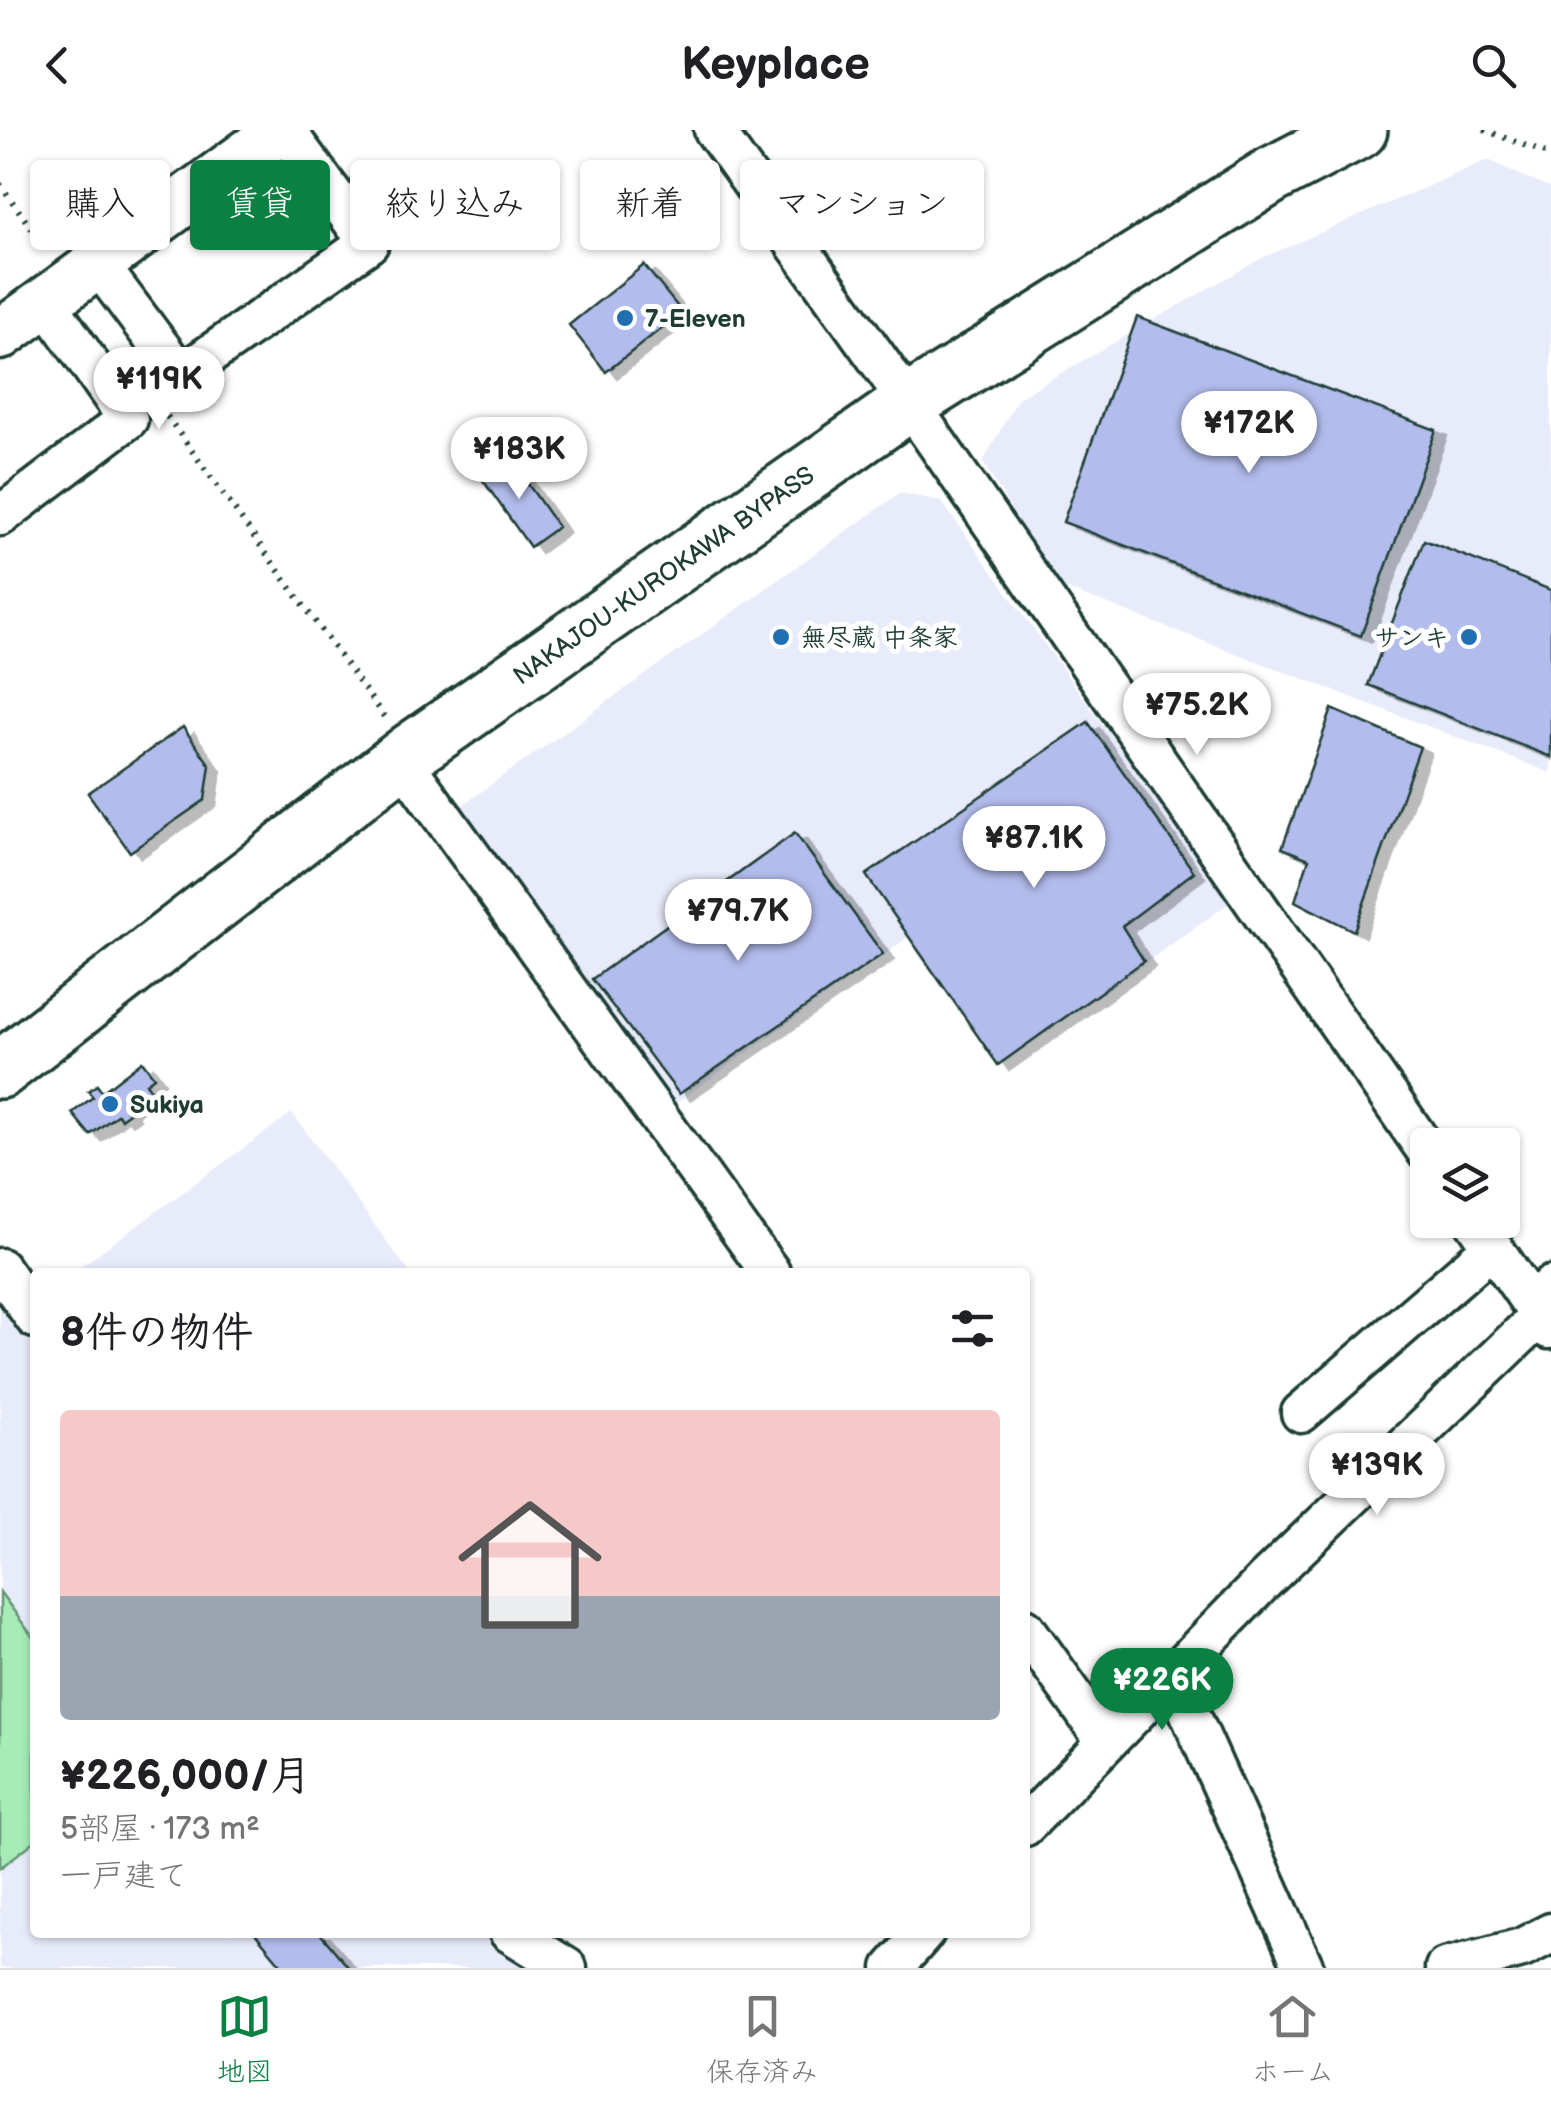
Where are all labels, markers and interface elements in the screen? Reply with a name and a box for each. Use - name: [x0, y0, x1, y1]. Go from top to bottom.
- icon: back: [30, 38, 85, 93]
- text: Keyplace: [681, 38, 870, 93]
- icon: search: [1466, 38, 1521, 93]
- chip: 購入: [30, 160, 170, 250]
- chip: 賃貸: [190, 160, 330, 250]
- chip: 絞り込み: [350, 160, 560, 250]
- chip: 新着: [580, 160, 720, 250]
- chip: マンション: [740, 160, 984, 250]
- place label: 7-Eleven: [645, 304, 746, 335]
- marker: 7-Eleven: [614, 307, 636, 329]
- pin: ¥119K: [89, 347, 229, 432]
- text: ¥119K: [115, 360, 203, 399]
- pin: ¥172K: [1179, 391, 1319, 476]
- text: ¥172K: [1203, 404, 1295, 443]
- pin: ¥183K: [449, 417, 589, 502]
- text: ¥183K: [473, 430, 565, 469]
- street label: NAKAJOU-KUROKAWA BYPASS: [507, 460, 821, 692]
- place label: 無尽蔵 中条家: [801, 623, 958, 654]
- place label: サンキ: [1374, 623, 1449, 654]
- marker: 無尽蔵 中条家: [770, 626, 792, 648]
- marker: サンキ: [1458, 626, 1480, 648]
- pin: ¥75.2K: [1116, 673, 1278, 758]
- text: ¥75.2K: [1145, 686, 1249, 725]
- pin: ¥87.1K: [953, 806, 1115, 891]
- text: ¥87.1K: [985, 819, 1083, 858]
- pin: ¥79.7K: [657, 879, 819, 964]
- text: ¥79.7K: [687, 892, 789, 931]
- place label: Sukiya: [130, 1090, 204, 1121]
- marker: Sukiya: [99, 1093, 121, 1115]
- map controls: [1410, 1128, 1520, 1238]
- button: layers: [1410, 1128, 1520, 1238]
- icon: filters: [945, 1301, 1000, 1356]
- text: 8件の物件: [60, 1308, 253, 1359]
- pin: ¥139K: [1307, 1433, 1447, 1518]
- text: ¥139K: [1331, 1446, 1423, 1485]
- icon: home: [440, 1475, 620, 1655]
- pin: ¥226K: [1092, 1648, 1232, 1733]
- text: ¥226K: [1112, 1661, 1212, 1700]
- text: ¥226,000/月: [60, 1751, 312, 1802]
- text: 5部屋 · 173 m²: [60, 1810, 260, 1849]
- text: 一戸建て: [60, 1857, 188, 1896]
- tab: 地図: [217, 1989, 273, 2089]
- tab: 保存済み: [706, 1989, 818, 2089]
- tab: ホーム: [1251, 1989, 1334, 2089]

